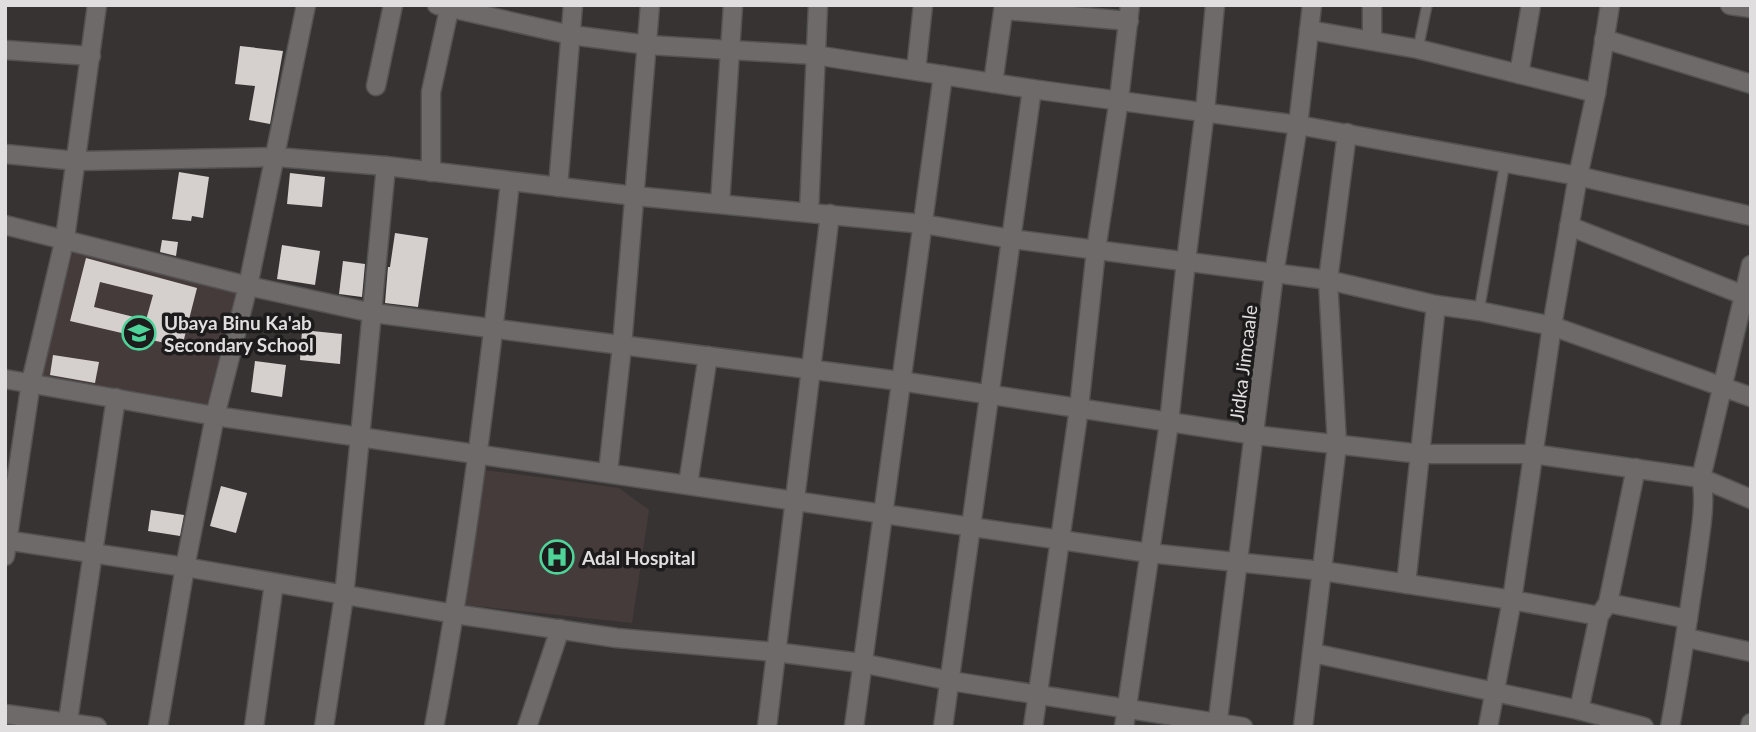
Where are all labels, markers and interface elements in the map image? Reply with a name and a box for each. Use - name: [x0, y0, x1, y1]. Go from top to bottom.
- street label: Jidka Jimcaale: [1224, 304, 1262, 422]
- place label: Ubaya Binu Ka'ab Secondary School: [164, 311, 314, 356]
- school or university icon: Ubaya Binu Ka'ab Secondary School: [120, 314, 158, 352]
- hospital icon: Adal Hospital: [538, 538, 576, 576]
- place label: Adal Hospital: [581, 546, 695, 569]

